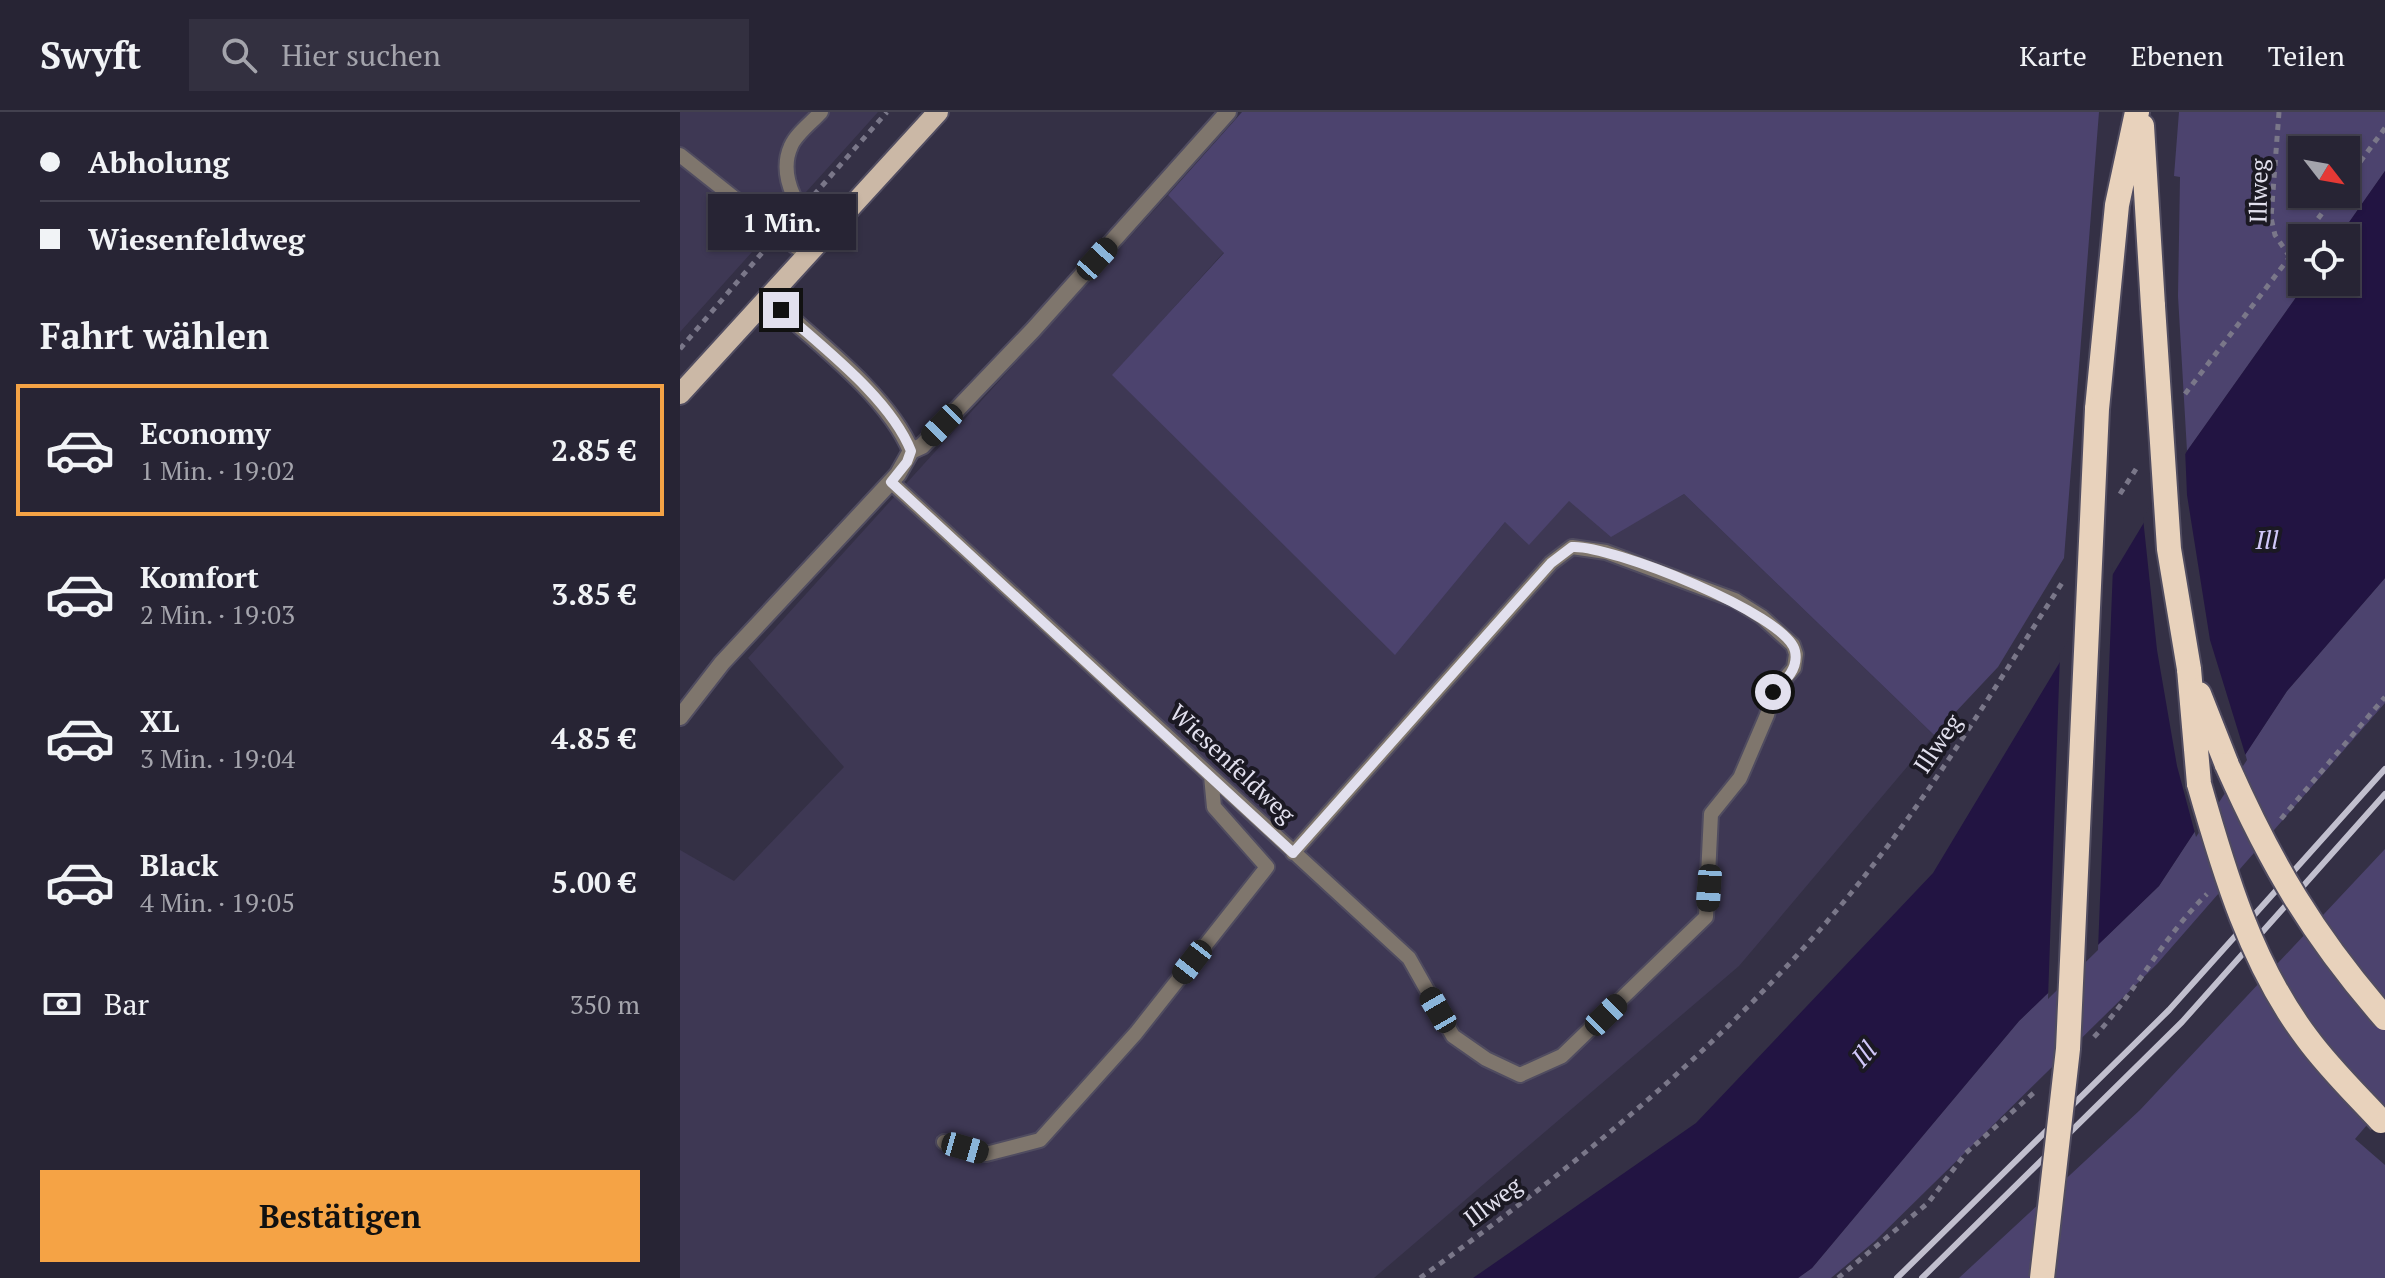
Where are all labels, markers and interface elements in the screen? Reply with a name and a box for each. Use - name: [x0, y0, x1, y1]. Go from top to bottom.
- search box: [189, 19, 749, 91]
- text: Swyft: [40, 30, 141, 80]
- icon: search: [217, 33, 261, 77]
- text: Hier suchen: [281, 35, 441, 75]
- text: Karte: [2019, 37, 2087, 74]
- text: Ebenen: [2131, 37, 2224, 74]
- text: Teilen: [2268, 37, 2345, 74]
- north arrow: [2288, 136, 2360, 208]
- map controls: [2288, 136, 2360, 296]
- text: Abholung: [88, 142, 229, 182]
- street label: Illweg: [2241, 158, 2275, 224]
- callout: 1 Min.: [707, 194, 855, 250]
- text: 1 Min.: [743, 205, 821, 239]
- text: Wiesenfeldweg: [88, 219, 305, 259]
- button: locate: [2288, 224, 2360, 296]
- car: [1072, 233, 1122, 285]
- route end: [763, 292, 799, 328]
- text: Fahrt wählen: [40, 312, 269, 359]
- car: [917, 399, 967, 451]
- text: Economy: [140, 413, 271, 453]
- icon: car: [44, 414, 116, 486]
- text: 2.85 €: [551, 430, 636, 470]
- text: 1 Min. · 19:02: [140, 453, 295, 487]
- water label: Ill: [2254, 522, 2279, 556]
- text: Komfort: [140, 557, 259, 597]
- icon: car: [44, 558, 116, 630]
- text: 3.85 €: [551, 574, 636, 614]
- text: 2 Min. · 19:03: [140, 597, 295, 631]
- route start: [1755, 674, 1791, 710]
- street label: Wiesenfeldweg: [1163, 697, 1303, 830]
- text: XL: [140, 701, 179, 741]
- icon: car: [44, 702, 116, 774]
- street label: Illweg: [1906, 707, 1969, 779]
- text: 4.85 €: [551, 718, 636, 758]
- text: 3 Min. · 19:04: [140, 741, 295, 775]
- text: Black: [140, 845, 218, 885]
- icon: car: [44, 846, 116, 918]
- text: 5.00 €: [551, 862, 636, 902]
- car: [1695, 863, 1723, 913]
- text: 4 Min. · 19:05: [140, 885, 295, 919]
- car: [1168, 936, 1216, 988]
- icon: cash: [40, 982, 84, 1026]
- car: [1416, 983, 1460, 1037]
- text: Bar: [104, 984, 149, 1024]
- text: 350 m: [570, 987, 640, 1021]
- car: [1580, 990, 1632, 1040]
- water label: Ill: [1842, 1033, 1884, 1074]
- car: [939, 1130, 991, 1166]
- street label: Illweg: [1457, 1169, 1528, 1233]
- button: Bestätigen: [40, 1170, 640, 1262]

